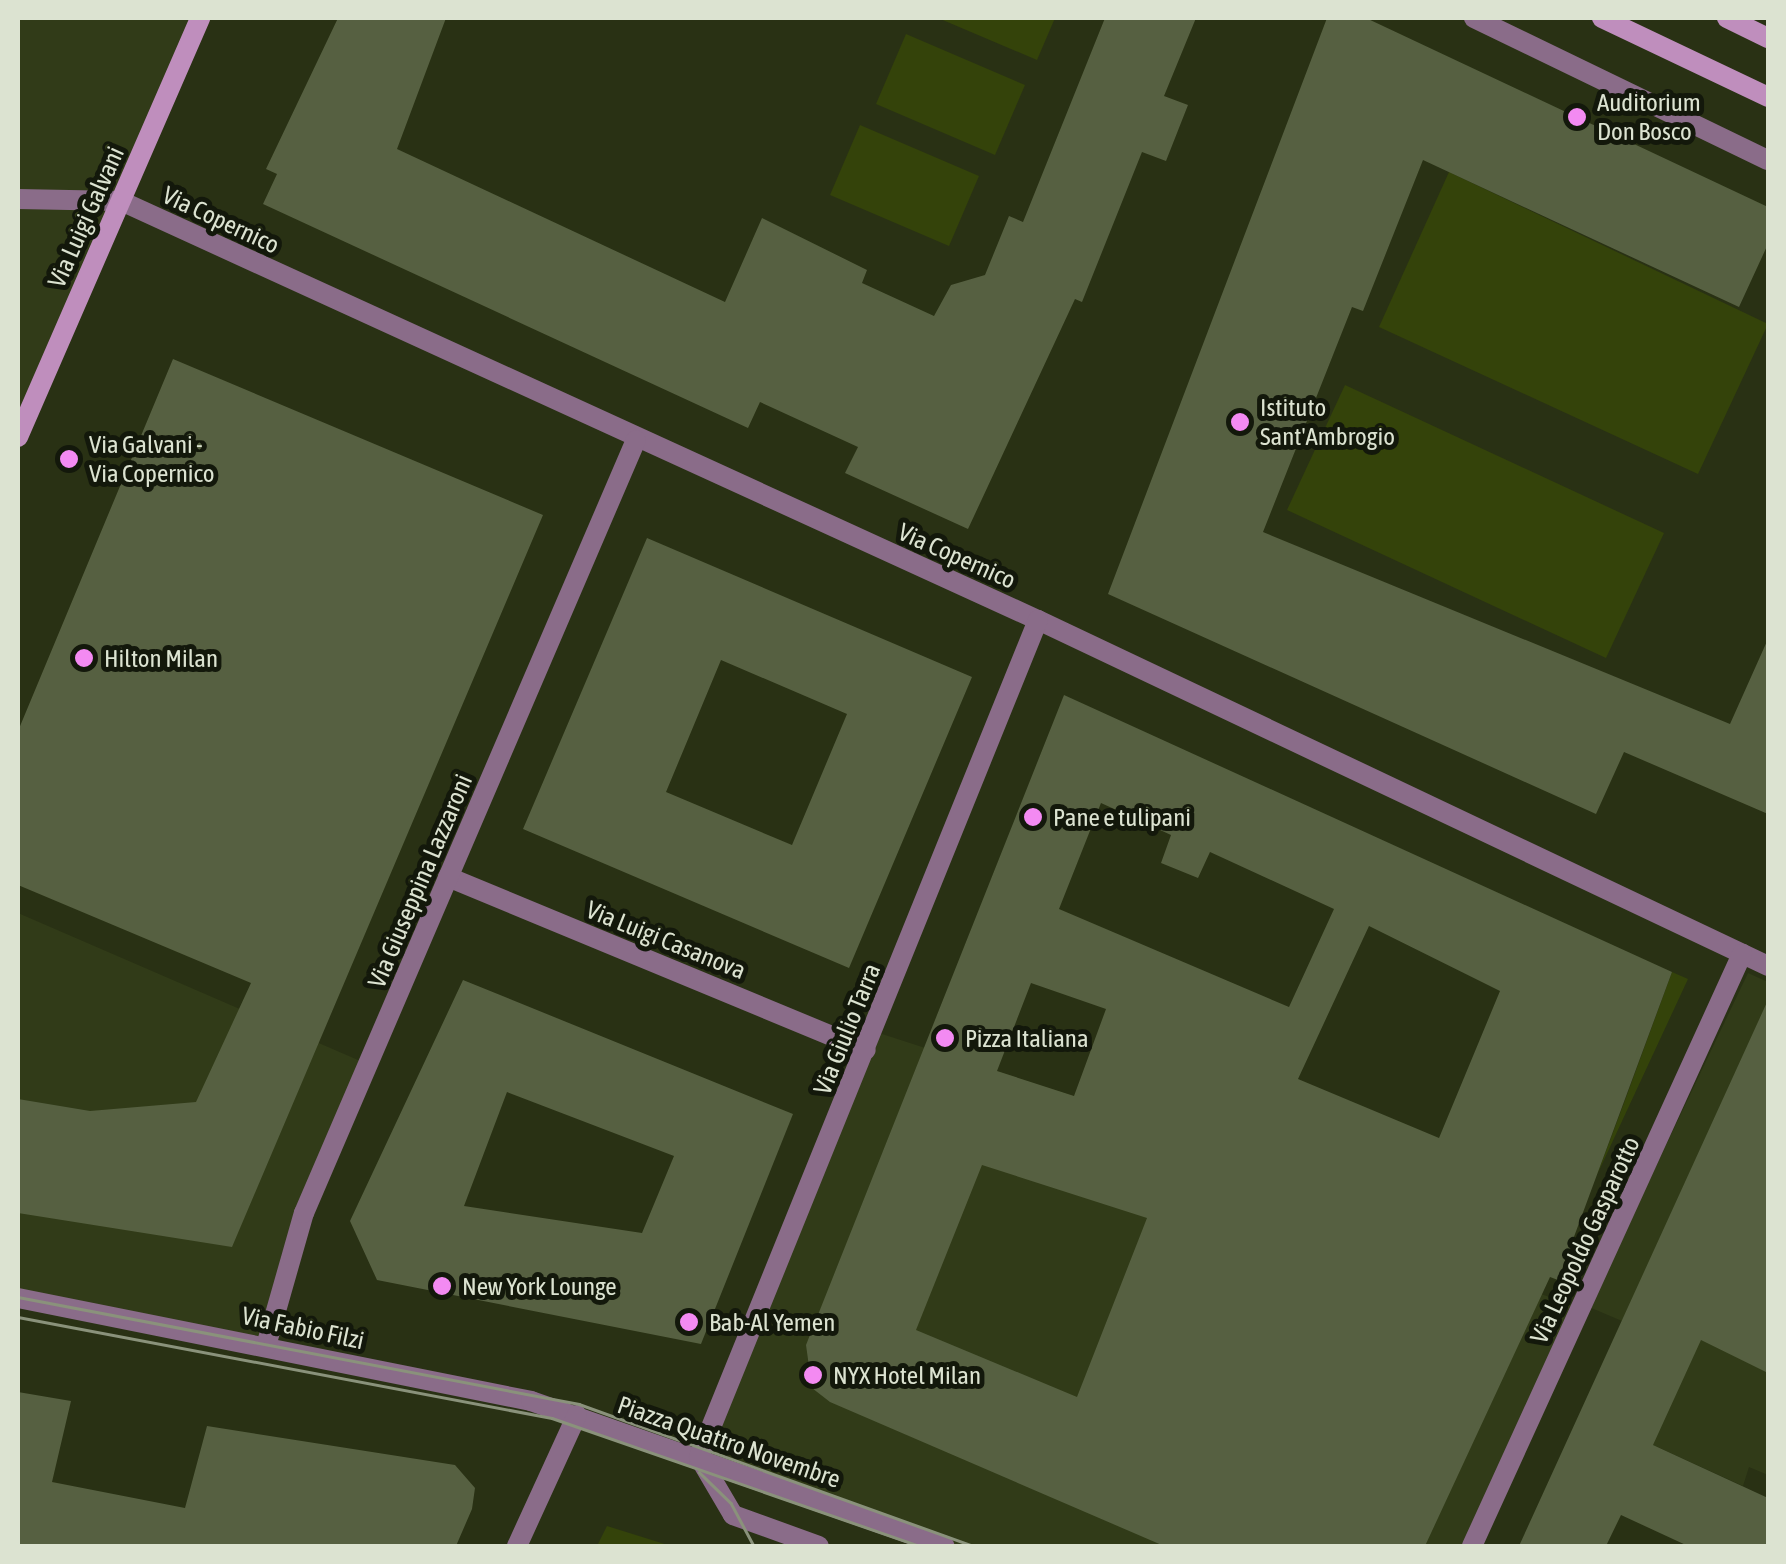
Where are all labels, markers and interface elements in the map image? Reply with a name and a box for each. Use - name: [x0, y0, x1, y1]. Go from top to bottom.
- place label: Auditorium Don Bosco: [1597, 88, 1701, 147]
- marker: Auditorium Don Bosco: [1566, 106, 1588, 128]
- street label: Via Luigi Galvani: [42, 142, 130, 292]
- street label: Via Copernico: [158, 180, 284, 260]
- place label: Istituto Sant'Ambrogio: [1260, 393, 1395, 452]
- marker: Istituto Sant'Ambrogio: [1229, 411, 1251, 433]
- place label: Via Galvani - Via Copernico: [89, 430, 214, 489]
- marker: Via Galvani - Via Copernico: [58, 448, 80, 470]
- street label: Via Copernico: [894, 517, 1020, 595]
- place label: Hilton Milan: [104, 643, 218, 673]
- marker: Hilton Milan: [73, 647, 95, 669]
- street label: Via Giuseppina Lazzaroni: [361, 770, 479, 992]
- place label: Pane e tulipani: [1053, 802, 1191, 832]
- marker: Pane e tulipani: [1022, 806, 1044, 828]
- street label: Via Luigi Casanova: [582, 894, 750, 986]
- street label: Via Giulio Tarra: [807, 959, 887, 1099]
- place label: Pizza Italiana: [965, 1023, 1088, 1053]
- marker: Pizza Italiana: [934, 1027, 956, 1049]
- street label: Via Leopoldo Gasparotto: [1524, 1132, 1646, 1348]
- place label: New York Lounge: [462, 1271, 617, 1301]
- marker: New York Lounge: [431, 1275, 453, 1297]
- street label: Via Fabio Filzi: [239, 1300, 367, 1356]
- place label: Bab-Al Yemen: [709, 1307, 835, 1337]
- marker: Bab-Al Yemen: [678, 1311, 700, 1333]
- place label: NYX Hotel Milan: [833, 1360, 981, 1390]
- marker: NYX Hotel Milan: [802, 1364, 824, 1386]
- street label: Piazza Quattro Novembre: [614, 1390, 844, 1494]

